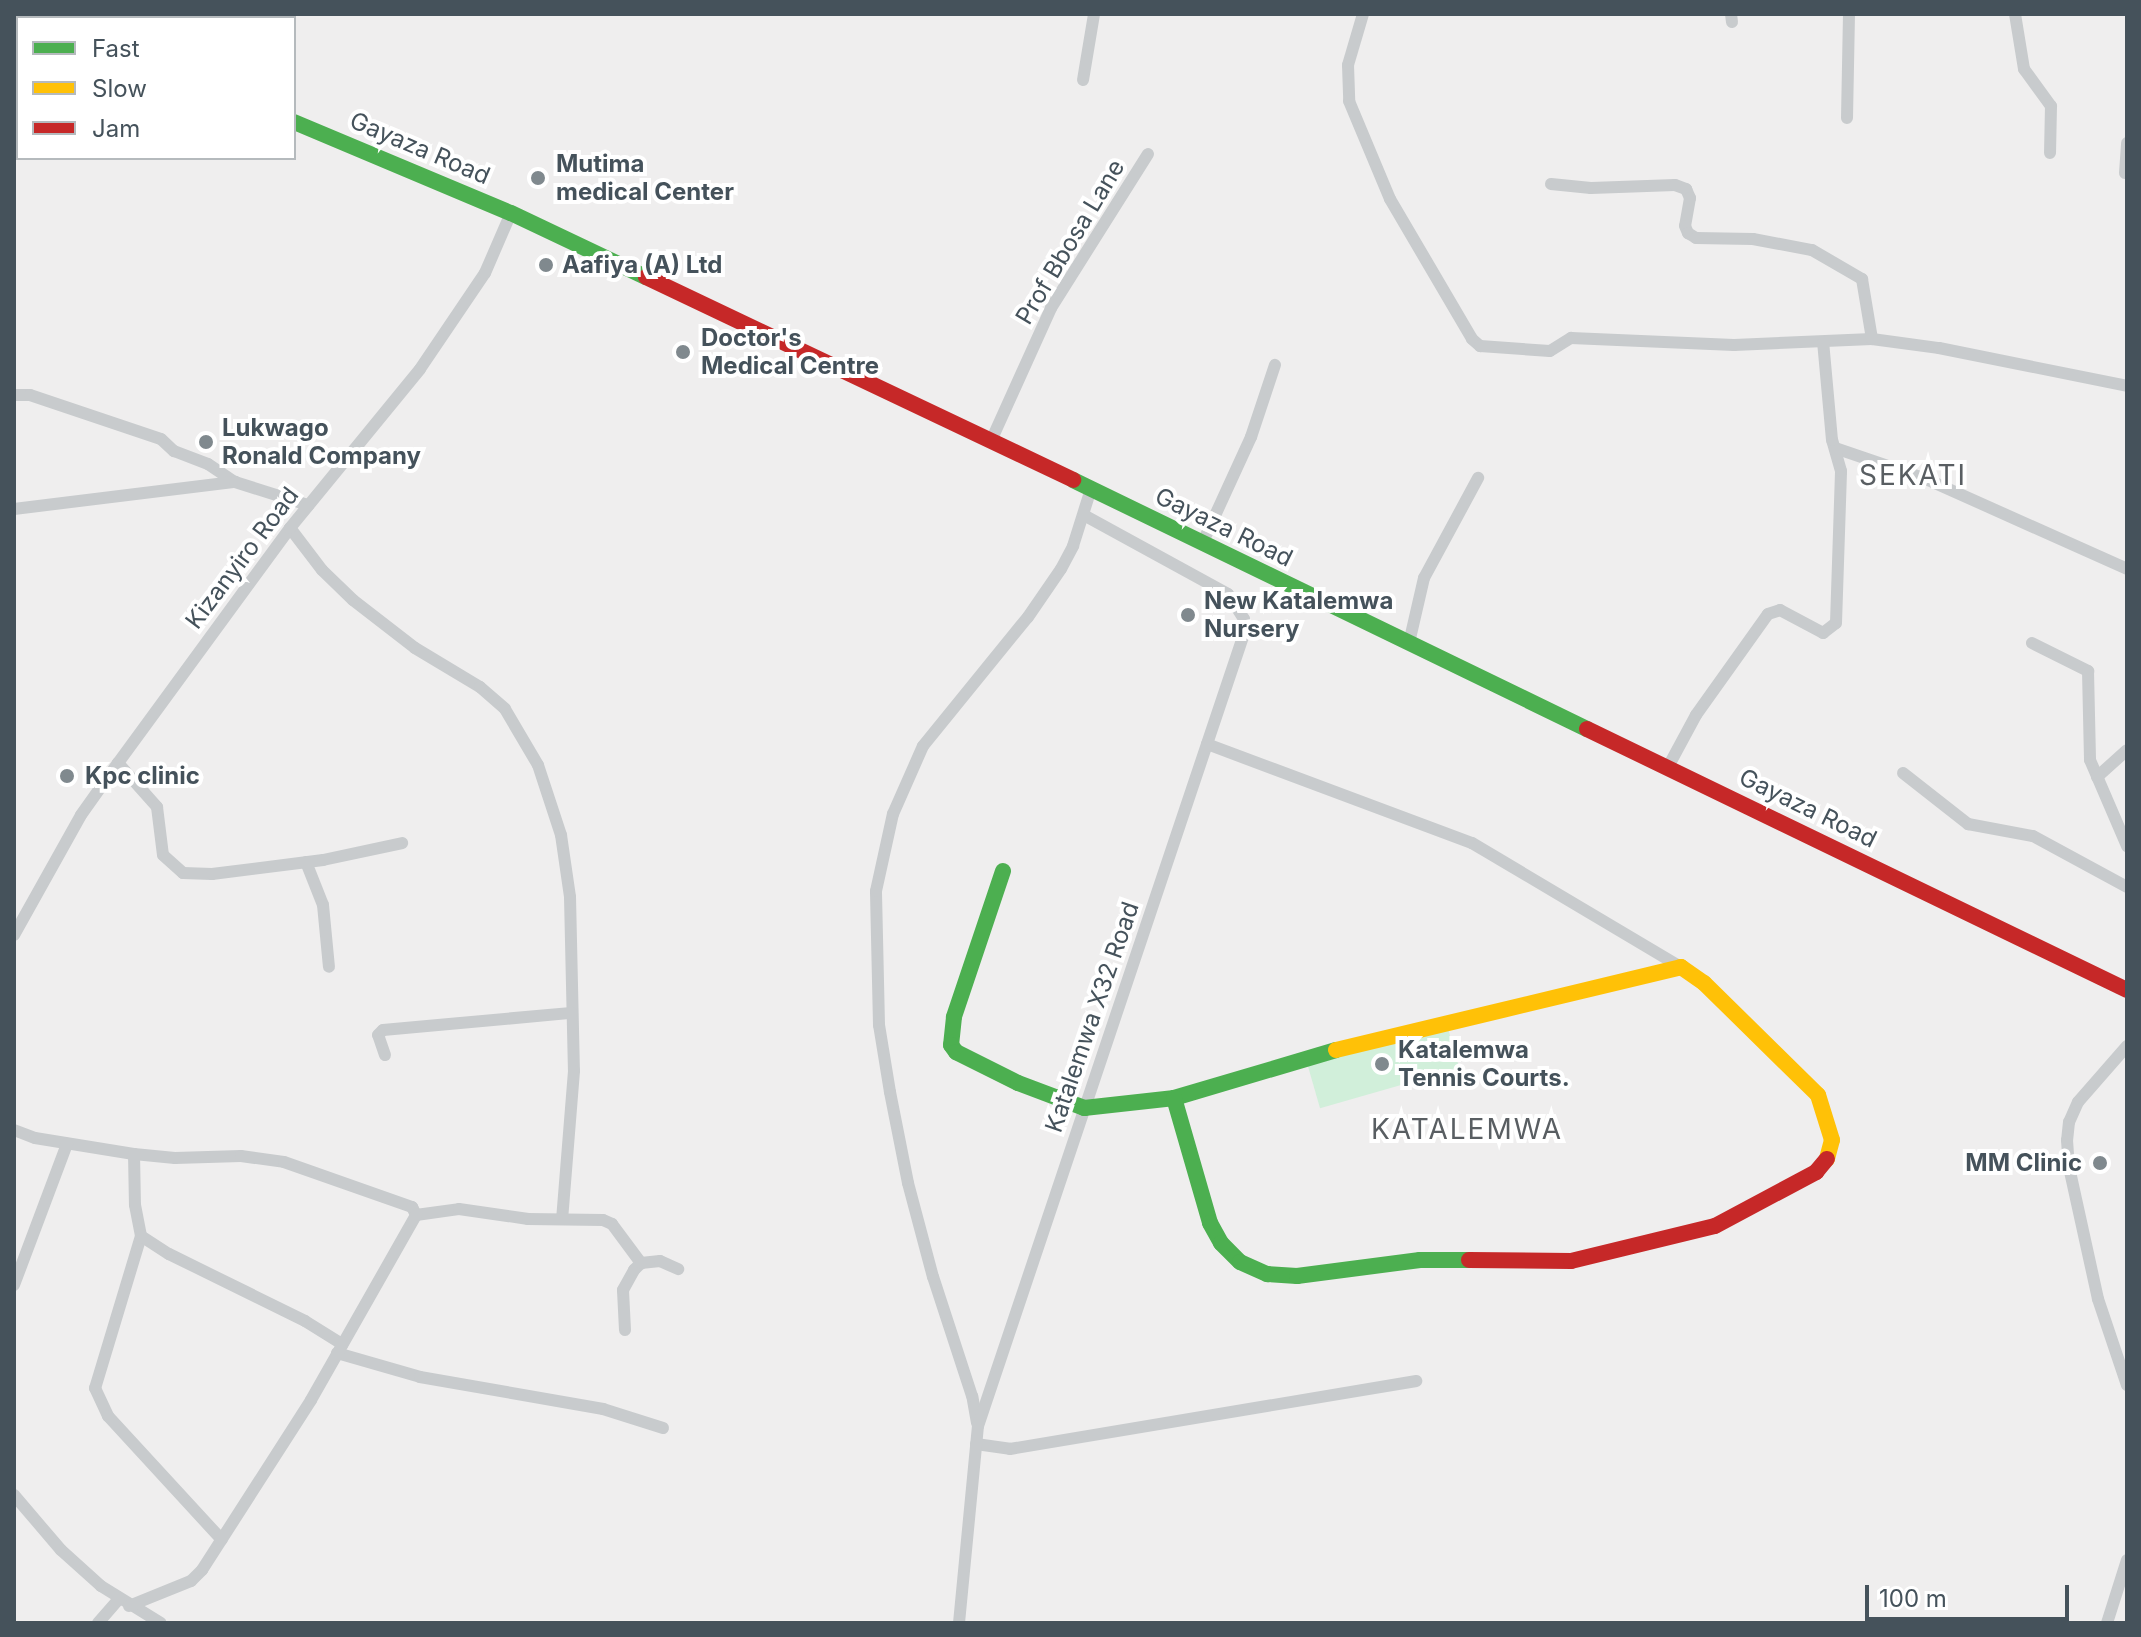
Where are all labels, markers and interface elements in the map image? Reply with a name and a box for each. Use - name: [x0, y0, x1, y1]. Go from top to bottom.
- legend: [16, 16, 296, 160]
- text: Fast: [92, 34, 140, 63]
- text: Slow: [92, 74, 147, 103]
- street label: Gayaza Road: [346, 106, 494, 190]
- text: Jam: [92, 114, 140, 143]
- place label: Mutima medical Center: [556, 150, 734, 206]
- street label: Prof Bbosa Lane: [1010, 154, 1130, 330]
- marker: Mutima medical Center: [527, 167, 549, 189]
- place label: Aafiya (A) Ltd: [562, 251, 722, 279]
- marker: Aafiya (A) Ltd: [537, 256, 555, 274]
- place label: Doctor's Medical Centre: [701, 324, 879, 380]
- marker: Doctor's Medical Centre: [672, 341, 694, 363]
- place label: Lukwago Ronald Company: [222, 414, 421, 470]
- marker: Lukwago Ronald Company: [197, 433, 215, 451]
- district label: SEKATI: [1859, 458, 1967, 492]
- street label: Gayaza Road: [1151, 481, 1297, 573]
- street label: Kizanyiro Road: [179, 482, 305, 634]
- place label: New Katalemwa Nursery: [1204, 587, 1393, 643]
- marker: New Katalemwa Nursery: [1179, 606, 1197, 624]
- place label: Kpc clinic: [85, 762, 200, 790]
- street label: Gayaza Road: [1735, 762, 1881, 854]
- marker: Kpc clinic: [56, 765, 78, 787]
- street label: Katalemwa X32 Road: [1039, 898, 1145, 1136]
- place label: Katalemwa Tennis Courts.: [1398, 1036, 1570, 1092]
- marker: Katalemwa Tennis Courts.: [1373, 1055, 1391, 1073]
- district label: KATALEMWA: [1371, 1112, 1563, 1146]
- place label: MM Clinic: [1965, 1149, 2082, 1177]
- marker: MM Clinic: [2089, 1152, 2111, 1174]
- scale bar: [1869, 1569, 2073, 1619]
- text: 100 m: [1879, 1584, 1947, 1613]

